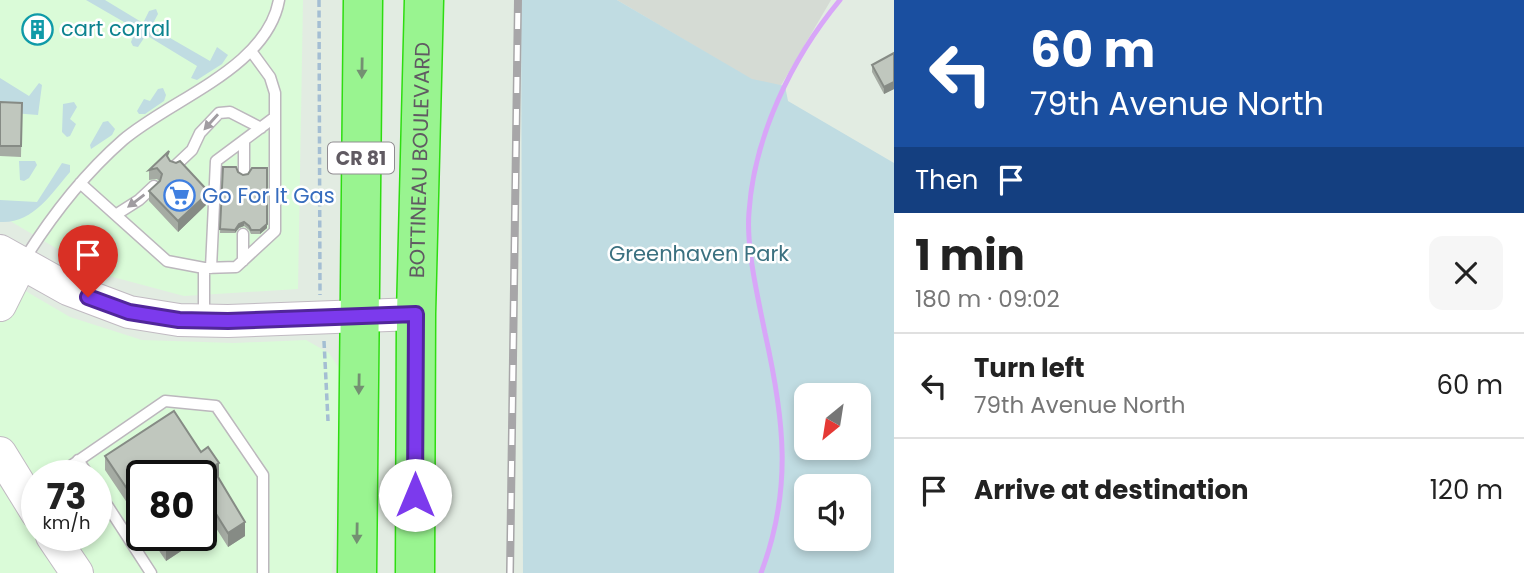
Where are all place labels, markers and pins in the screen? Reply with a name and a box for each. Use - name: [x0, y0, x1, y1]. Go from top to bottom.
- building icon: cart corral: [21, 12, 55, 46]
- place label: cart corral: [61, 14, 170, 43]
- supermarket icon: Go For It Gas: [162, 179, 196, 213]
- place label: Go For It Gas: [202, 181, 335, 210]
- pin: [58, 225, 118, 297]

